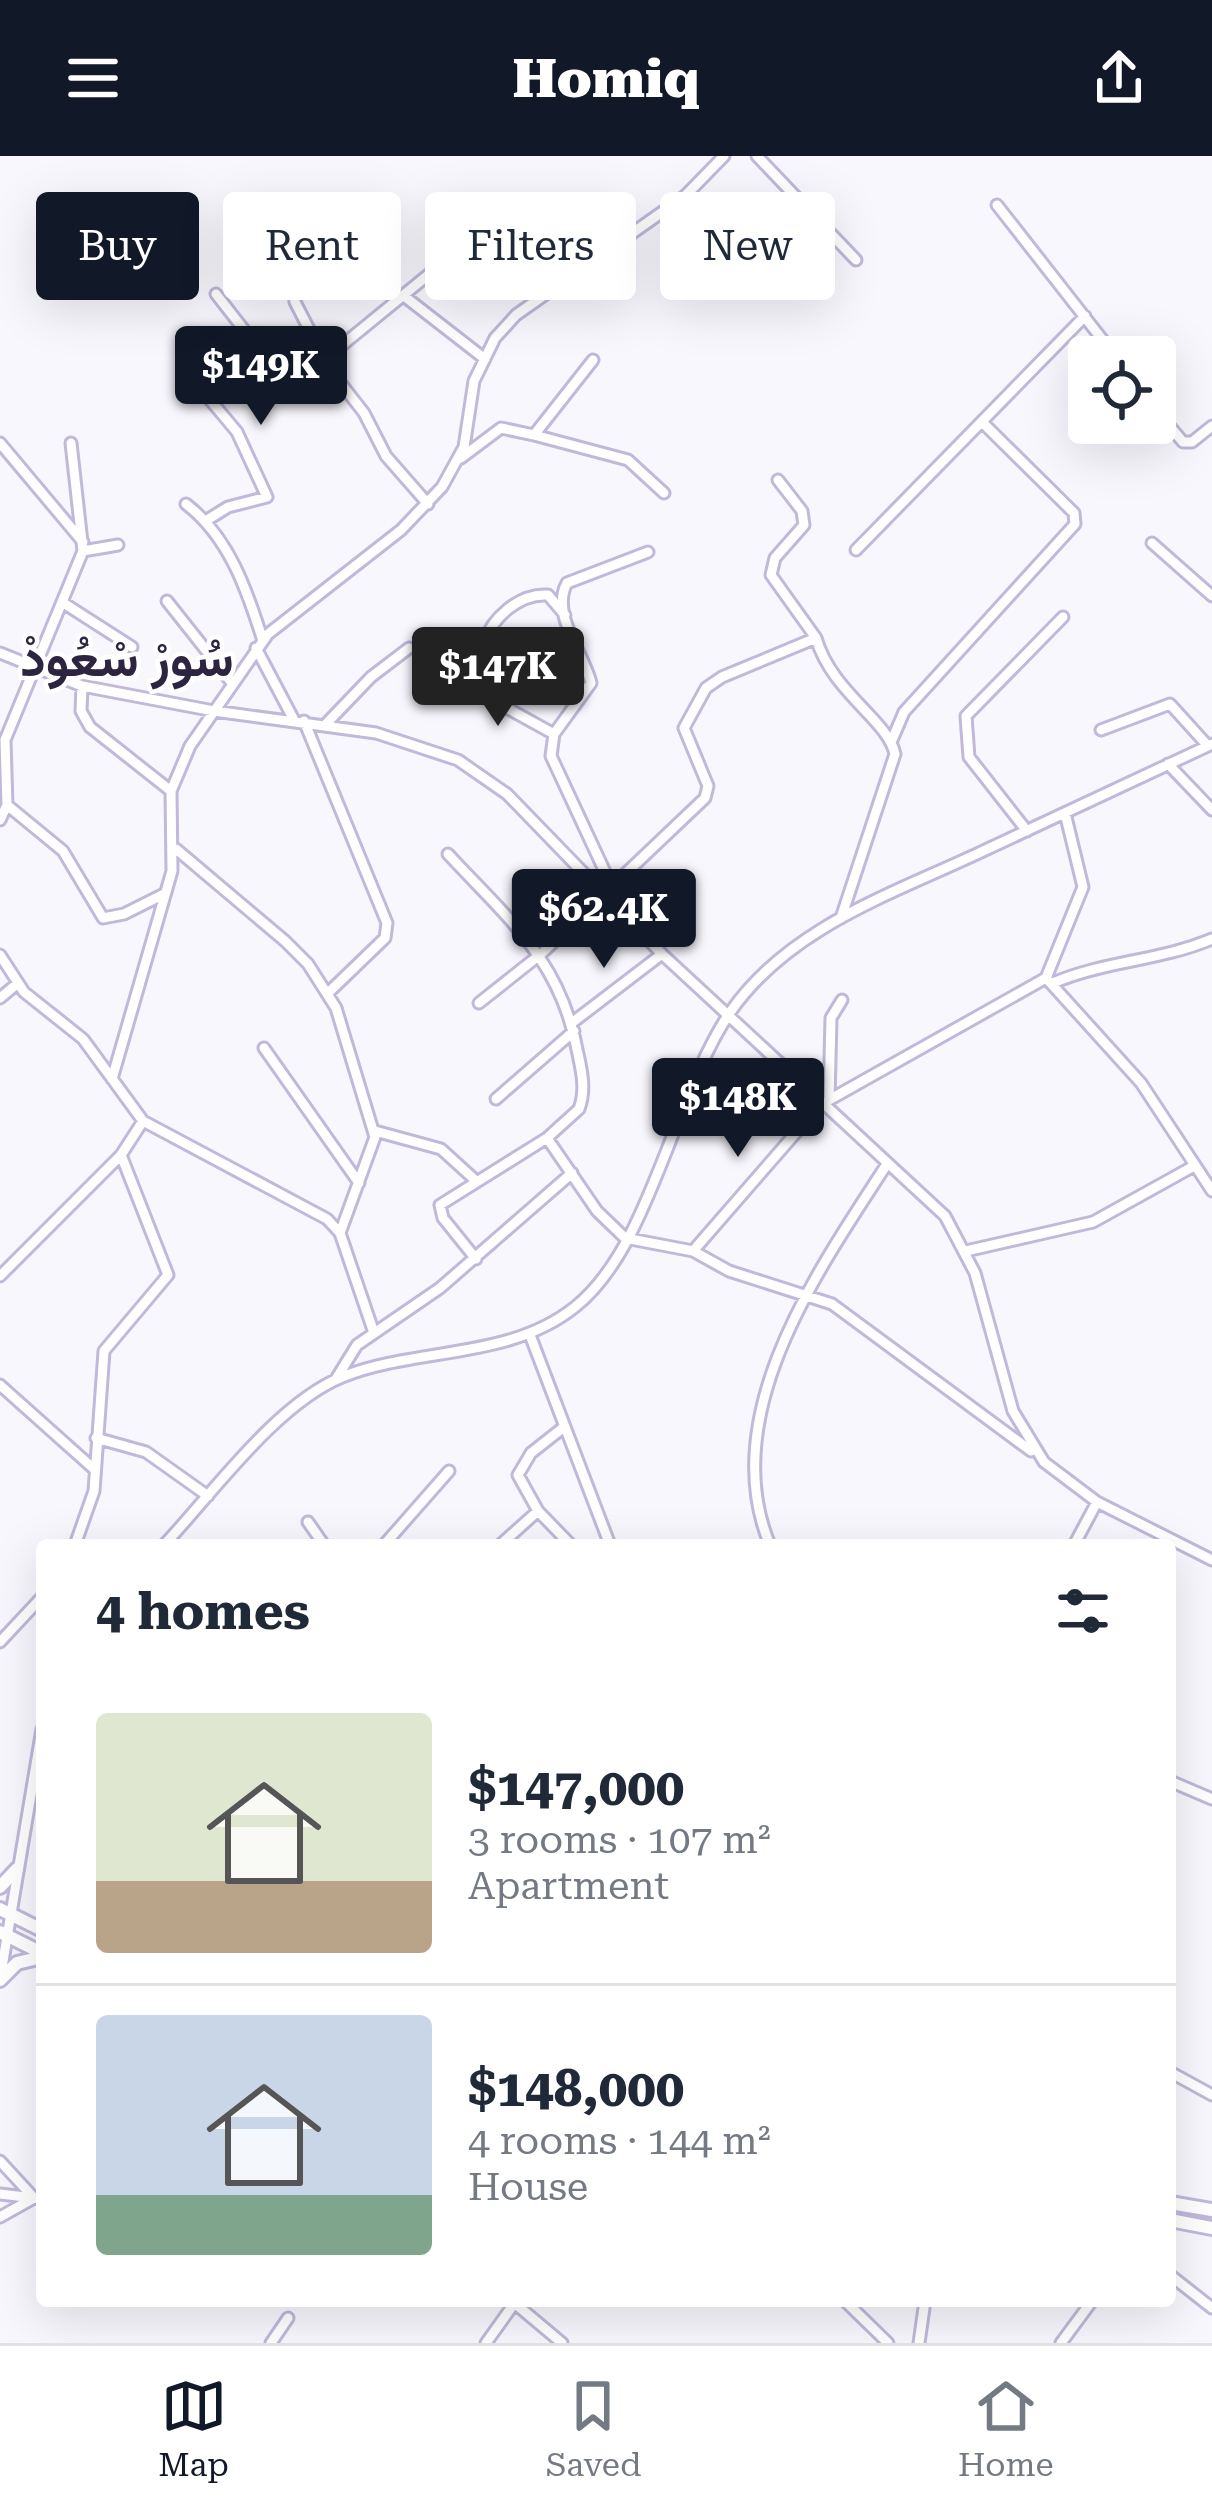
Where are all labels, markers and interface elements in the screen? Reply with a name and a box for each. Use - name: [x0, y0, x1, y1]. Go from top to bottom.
- icon: menu: [60, 45, 126, 111]
- icon: share: [1086, 45, 1152, 111]
- text: Homiq: [512, 47, 700, 110]
- chip: Buy: [36, 192, 199, 300]
- chip: Rent: [223, 192, 401, 300]
- chip: Filters: [425, 192, 636, 300]
- chip: New: [660, 192, 835, 300]
- pin: $149K: [177, 326, 345, 428]
- map controls: [1068, 336, 1176, 444]
- button: locate: [1068, 336, 1176, 444]
- text: $149K: [202, 342, 320, 388]
- pin: $147K: [414, 627, 582, 729]
- district label: سُورْ سْعُودْ: [20, 629, 234, 690]
- text: $147K: [439, 643, 557, 689]
- pin: $62.4K: [506, 869, 702, 971]
- text: $62.4K: [539, 885, 669, 931]
- pin: $148K: [654, 1058, 822, 1160]
- text: $148K: [679, 1074, 797, 1120]
- icon: filters: [1050, 1578, 1116, 1644]
- text: 4 homes: [96, 1582, 310, 1641]
- text: $147,000: [468, 1758, 684, 1817]
- icon: home: [192, 1761, 336, 1905]
- text: 3 rooms · 107 m²: [468, 1817, 771, 1863]
- text: Apartment: [468, 1863, 669, 1909]
- text: $148,000: [468, 2059, 684, 2118]
- icon: home: [192, 2063, 336, 2207]
- text: 4 rooms · 144 m²: [468, 2118, 771, 2164]
- text: House: [468, 2164, 588, 2210]
- tab: Map: [158, 2373, 229, 2484]
- tab: Saved: [546, 2373, 641, 2484]
- tab: Home: [958, 2373, 1054, 2484]

